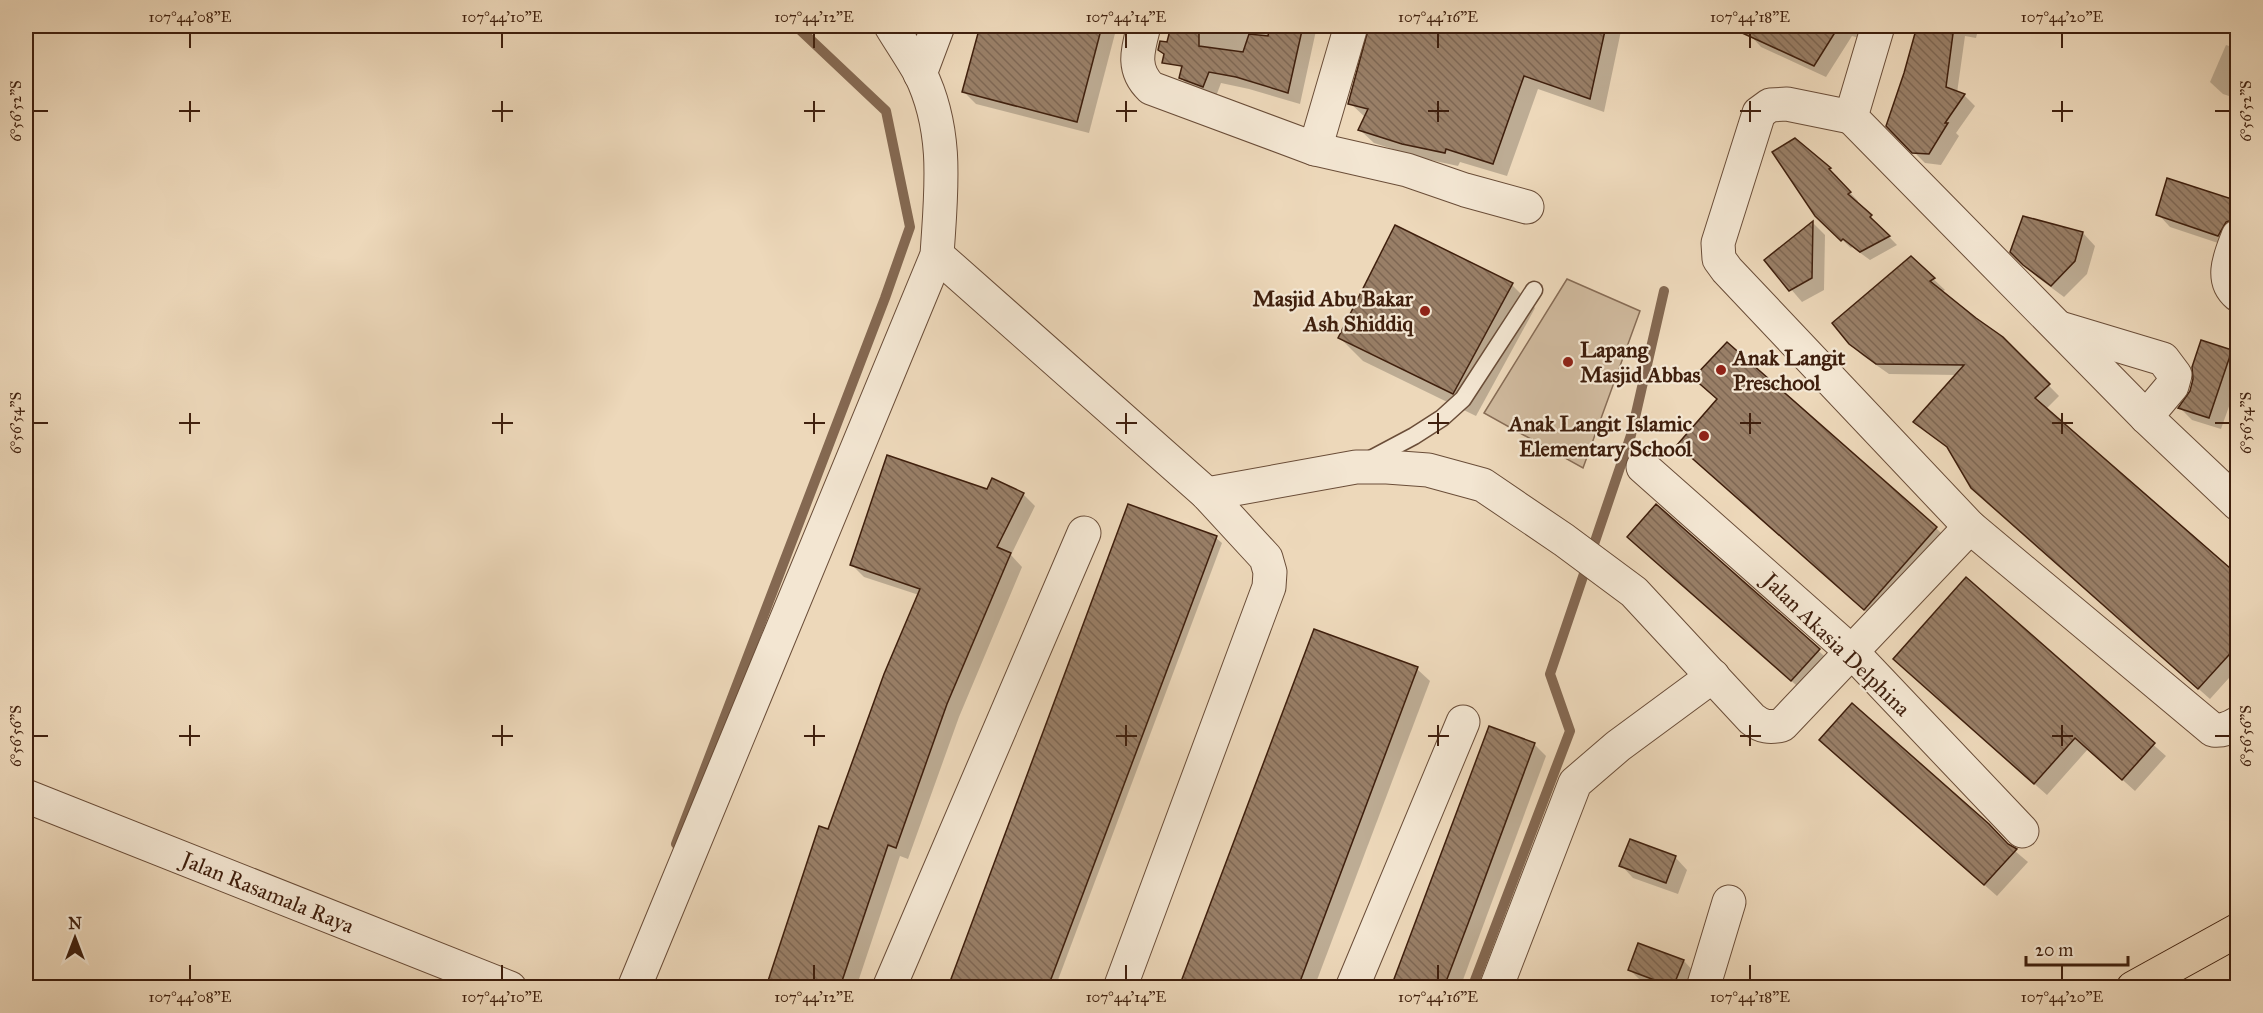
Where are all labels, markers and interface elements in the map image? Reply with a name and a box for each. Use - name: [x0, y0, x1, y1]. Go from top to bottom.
- text: 107°44'08"E: [149, 8, 232, 26]
- text: 107°44'10"E: [462, 8, 543, 26]
- text: 107°44'12"E: [774, 8, 854, 26]
- text: 107°44'14"E: [1086, 8, 1166, 26]
- text: 107°44'16"E: [1398, 8, 1478, 26]
- text: 107°44'18"E: [1710, 8, 1790, 26]
- text: 107°44'20"E: [2021, 8, 2103, 26]
- text: 6°56'52"S: [7, 80, 25, 142]
- text: 6°56'52"S: [2237, 80, 2255, 142]
- place label: Masjid Abu Bakar Ash Shiddiq: [1252, 285, 1414, 337]
- marker: Masjid Abu Bakar Ash Shiddiq: [1418, 304, 1432, 318]
- place label: Lapang Masjid Abbas: [1580, 336, 1701, 388]
- place label: Anak Langit Preschool: [1731, 344, 1846, 396]
- marker: Lapang Masjid Abbas: [1561, 355, 1575, 369]
- marker: Anak Langit Preschool: [1714, 363, 1728, 377]
- text: 6°56'54"S: [7, 392, 25, 454]
- text: 6°56'54"S: [2237, 392, 2255, 454]
- place label: Anak Langit Islamic Elementary School: [1507, 410, 1693, 462]
- marker: Anak Langit Islamic Elementary School: [1697, 429, 1711, 443]
- street label: Jalan Akasia Delphina: [1756, 566, 1917, 722]
- text: 6°56'56"S: [7, 705, 25, 767]
- text: 6°56'56"S: [2237, 705, 2255, 767]
- street label: Jalan Rasamala Raya: [176, 845, 359, 940]
- north arrow: [45, 908, 105, 968]
- text: N: [68, 914, 82, 933]
- scale bar: [2026, 929, 2128, 967]
- text: 20 m: [2035, 939, 2073, 961]
- text: 107°44'08"E: [149, 988, 232, 1006]
- text: 107°44'10"E: [462, 988, 543, 1006]
- text: 107°44'12"E: [774, 988, 854, 1006]
- text: 107°44'14"E: [1086, 988, 1166, 1006]
- text: 107°44'16"E: [1398, 988, 1478, 1006]
- text: 107°44'18"E: [1710, 988, 1790, 1006]
- text: 107°44'20"E: [2021, 988, 2103, 1006]

